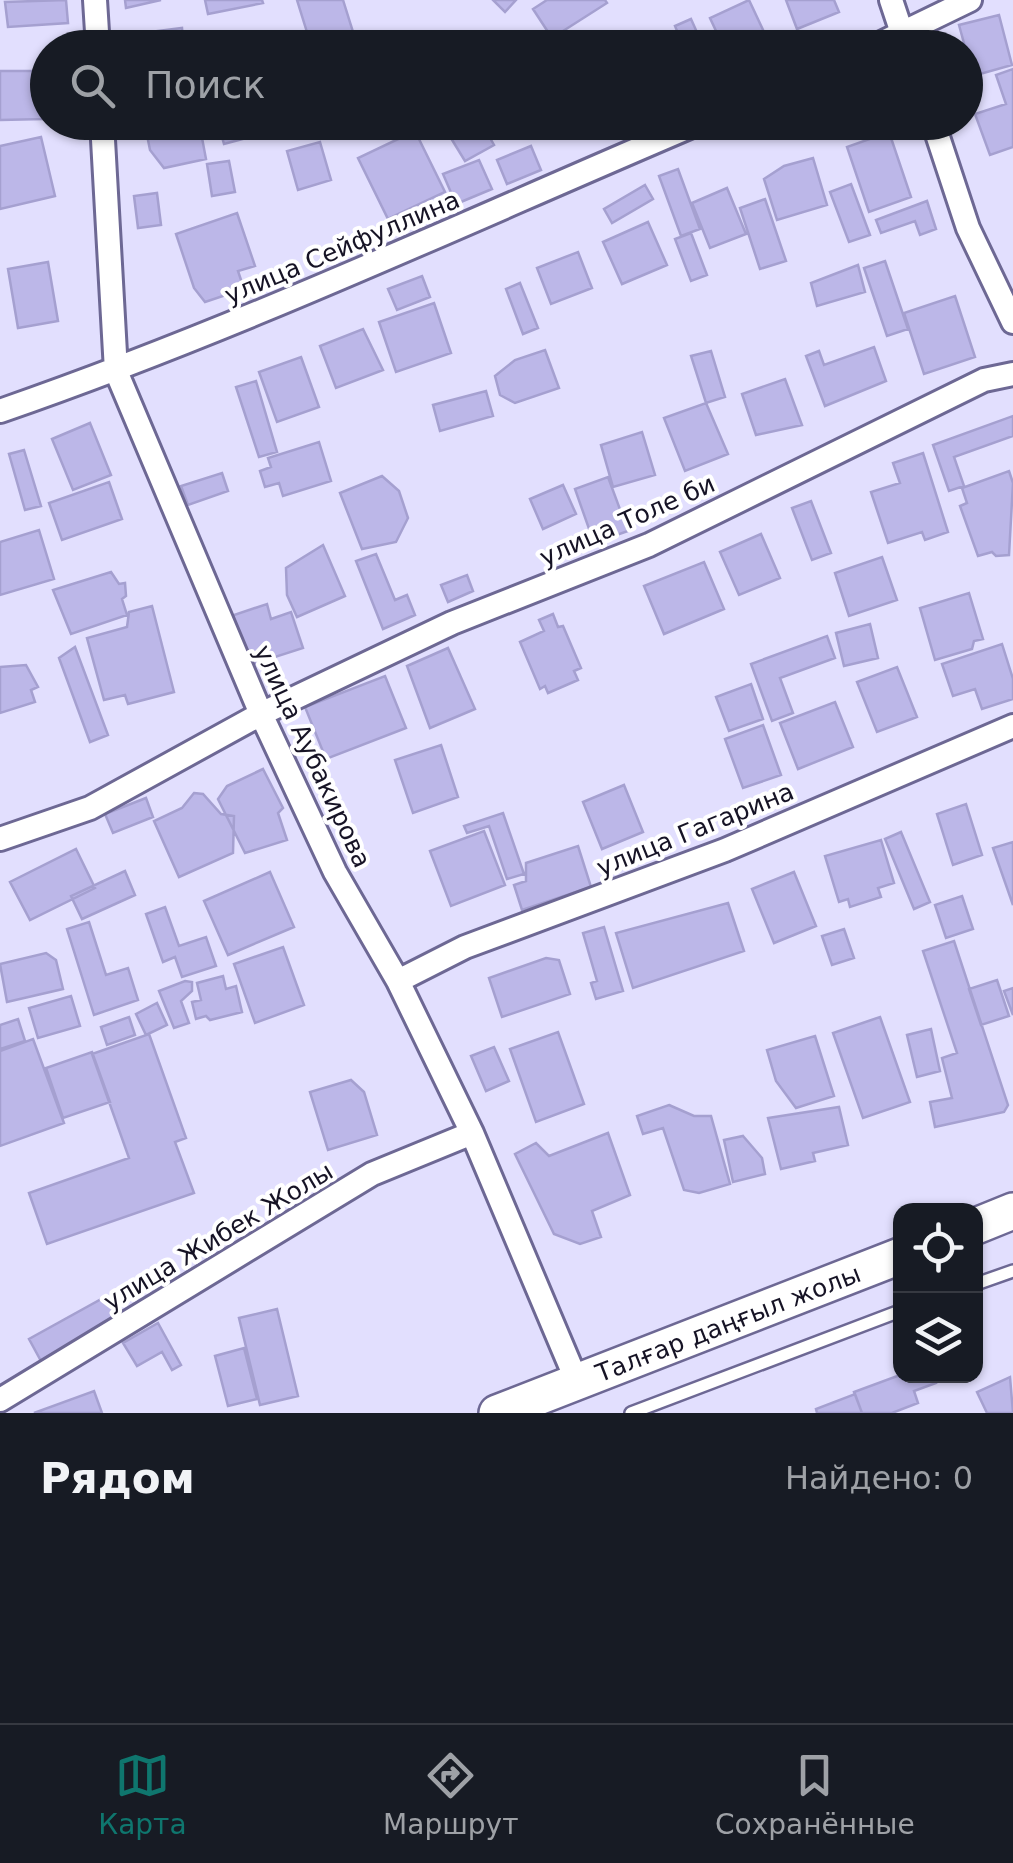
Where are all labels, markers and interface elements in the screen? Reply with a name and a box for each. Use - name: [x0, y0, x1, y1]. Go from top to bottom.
- search box: [30, 30, 983, 140]
- icon: search: [65, 58, 120, 113]
- text: Поиск: [145, 63, 265, 107]
- street label: улица Сейфуллина: [220, 185, 464, 310]
- street label: улица Толе би: [535, 469, 719, 572]
- street label: улица Аубакирова: [248, 640, 377, 872]
- street label: улица Гагарина: [592, 777, 798, 882]
- street label: улица Жибек Жолы: [98, 1156, 338, 1316]
- map controls: [893, 1203, 983, 1383]
- button: locate: [893, 1203, 983, 1293]
- street label: Талғар даңғыл жолы: [591, 1259, 865, 1388]
- button: layers: [893, 1293, 983, 1383]
- text: Рядом: [40, 1454, 195, 1503]
- text: Найдено: 0: [785, 1459, 973, 1497]
- tab: Карта: [98, 1748, 187, 1841]
- tab: Маршрут: [383, 1748, 518, 1841]
- tab: Сохранённые: [715, 1748, 915, 1841]

